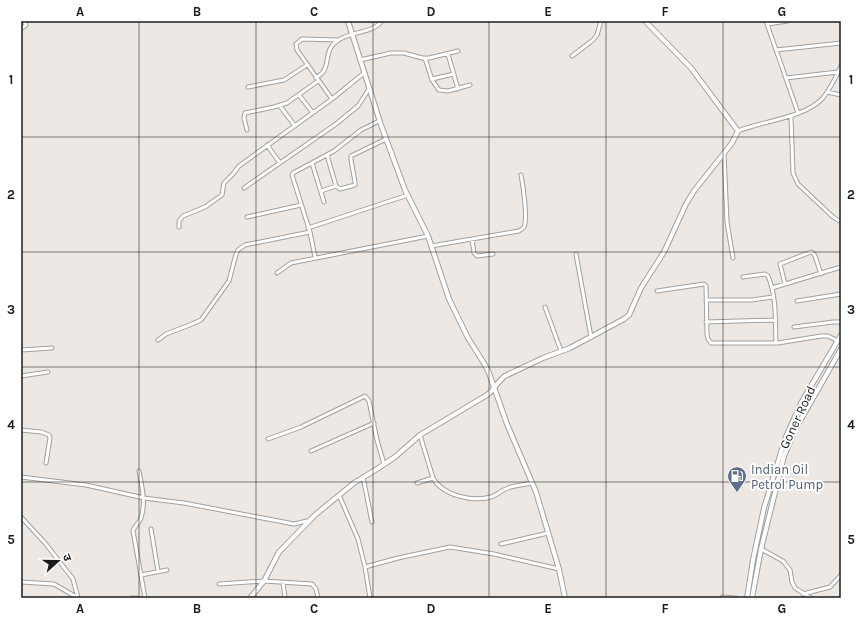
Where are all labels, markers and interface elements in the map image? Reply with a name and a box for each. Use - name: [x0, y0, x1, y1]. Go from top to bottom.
- text: A: [76, 4, 84, 19]
- text: B: [193, 4, 201, 19]
- text: C: [310, 4, 318, 19]
- text: D: [427, 4, 436, 19]
- text: E: [544, 4, 552, 19]
- text: F: [661, 4, 669, 19]
- text: G: [778, 4, 786, 19]
- text: 1: [9, 72, 13, 87]
- text: 1: [849, 72, 853, 87]
- text: 2: [7, 187, 15, 202]
- text: 2: [847, 187, 855, 202]
- text: 3: [7, 302, 15, 317]
- text: 3: [847, 302, 855, 317]
- street label: Goner Road: [776, 383, 819, 451]
- text: 4: [7, 417, 15, 432]
- text: 4: [847, 417, 855, 432]
- place label: Indian Oil Petrol Pump: [751, 462, 823, 492]
- fuel station icon: Indian Oil Petrol Pump: [726, 465, 748, 493]
- text: 5: [7, 532, 15, 547]
- text: 5: [847, 532, 855, 547]
- north arrow: [38, 541, 78, 581]
- text: उ: [60, 552, 74, 563]
- text: A: [76, 601, 84, 616]
- text: B: [193, 601, 201, 616]
- text: C: [310, 601, 318, 616]
- text: D: [427, 601, 436, 616]
- text: E: [544, 601, 552, 616]
- text: F: [661, 601, 669, 616]
- text: G: [778, 601, 786, 616]

